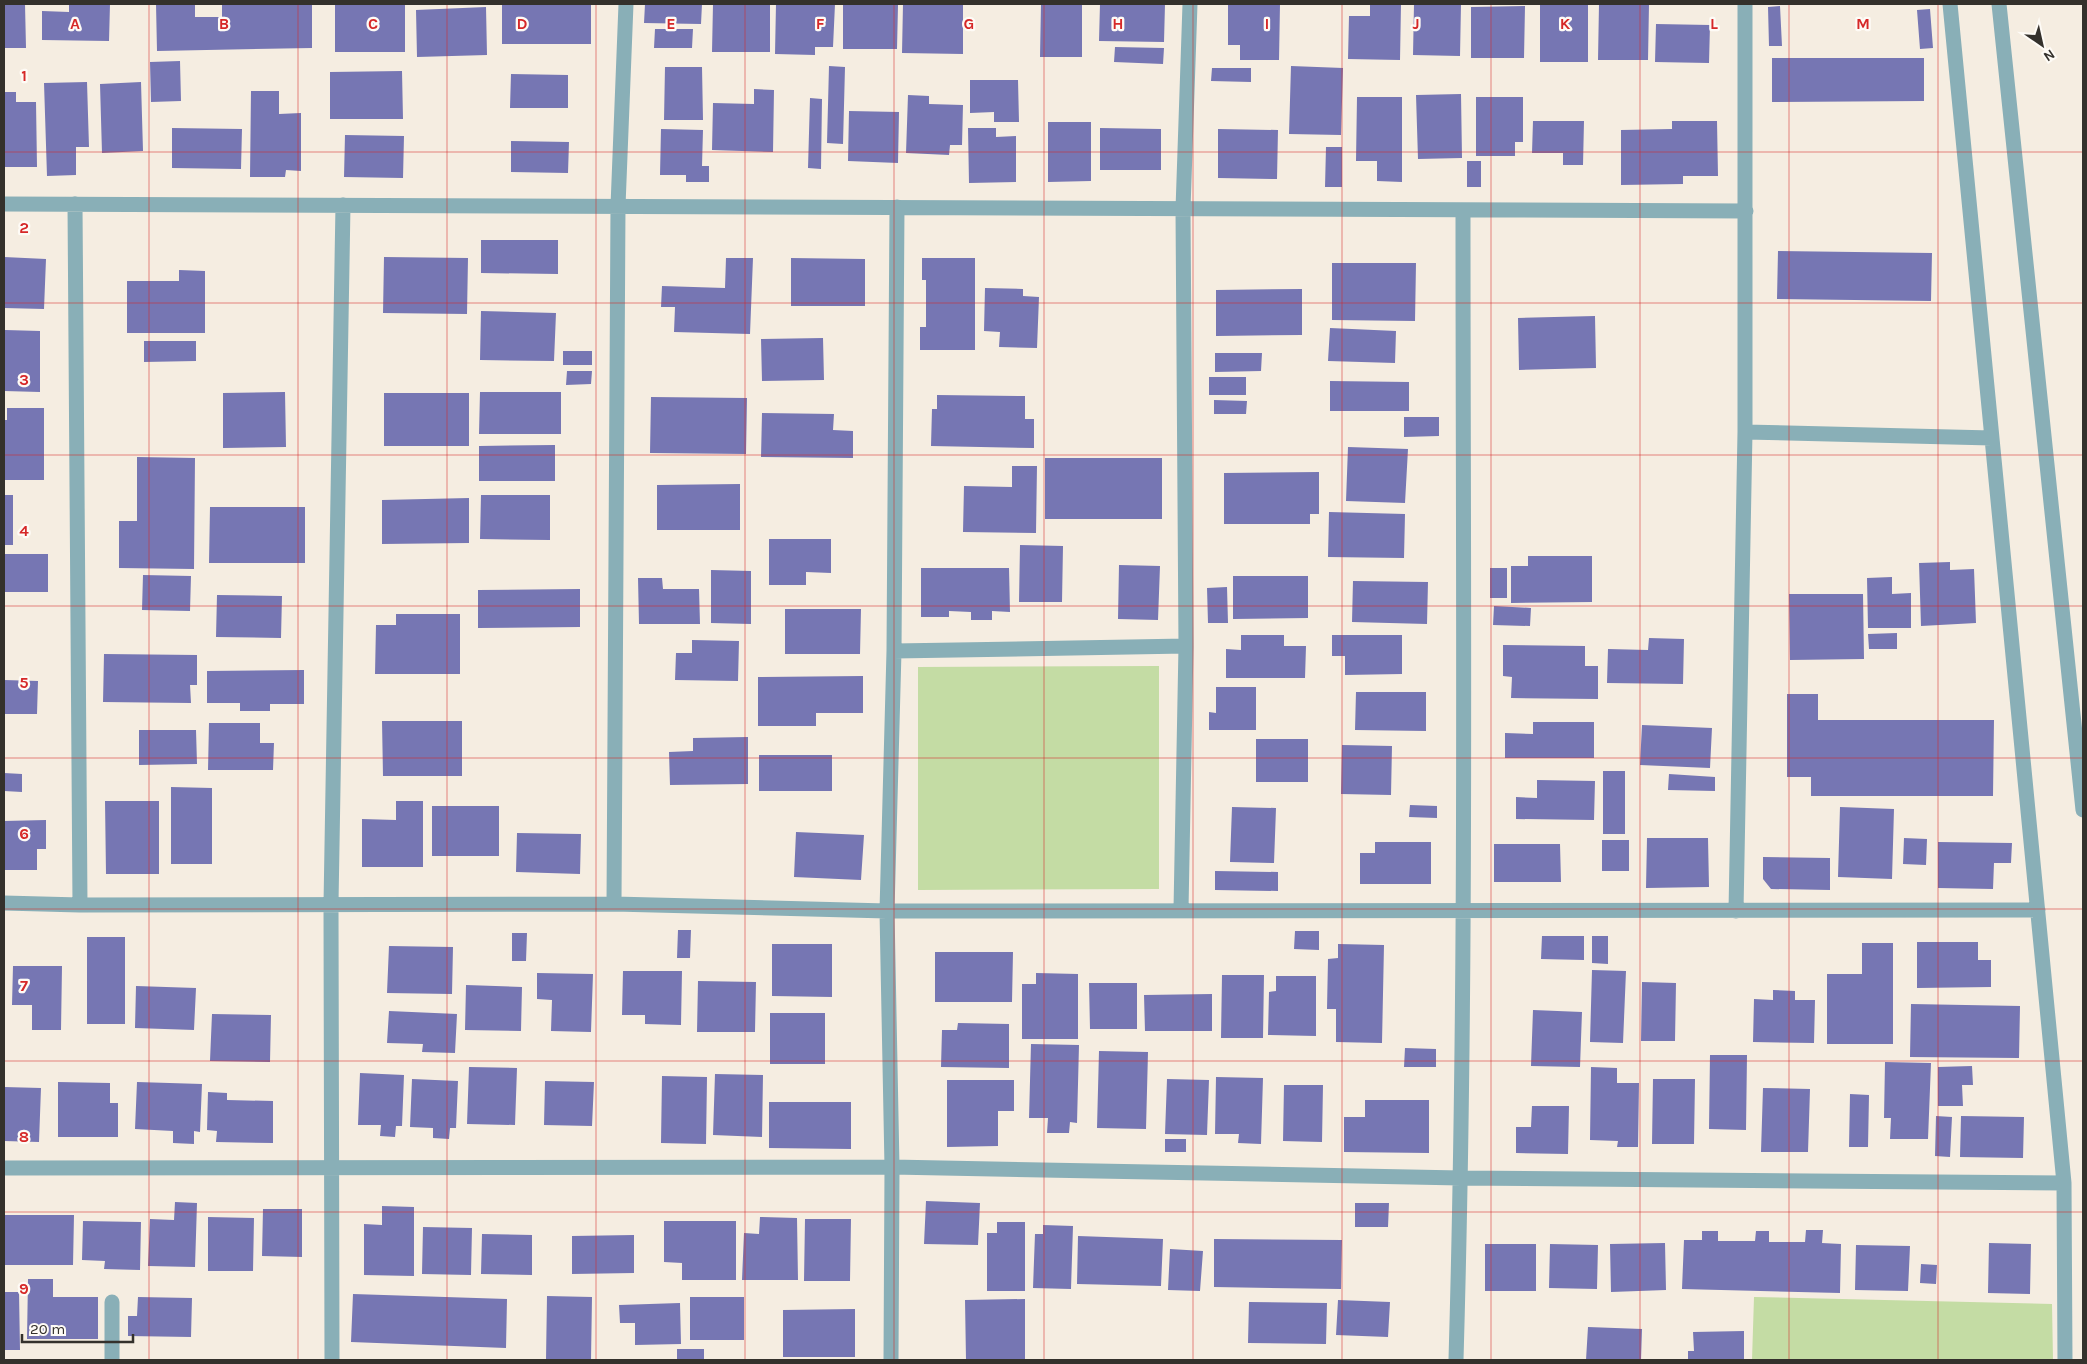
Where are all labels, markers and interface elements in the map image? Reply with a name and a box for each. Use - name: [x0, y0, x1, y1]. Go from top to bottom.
- text: A: [70, 14, 80, 33]
- text: B: [219, 14, 229, 33]
- text: C: [368, 14, 378, 33]
- text: D: [517, 14, 528, 33]
- text: E: [666, 14, 676, 33]
- text: F: [816, 14, 825, 33]
- text: G: [964, 14, 974, 33]
- text: H: [1112, 14, 1124, 33]
- text: I: [1265, 14, 1269, 33]
- text: J: [1412, 14, 1420, 33]
- text: K: [1560, 14, 1571, 33]
- text: L: [1710, 14, 1718, 33]
- text: M: [1856, 14, 1870, 33]
- north arrow: [2017, 20, 2067, 70]
- text: N: [2040, 46, 2058, 65]
- text: 1: [21, 66, 27, 85]
- text: 2: [19, 218, 29, 237]
- text: 3: [19, 370, 29, 389]
- text: 4: [19, 521, 29, 540]
- text: 5: [19, 673, 29, 692]
- text: 6: [19, 824, 29, 843]
- text: 7: [20, 976, 28, 995]
- text: 8: [19, 1127, 29, 1146]
- text: 9: [19, 1279, 29, 1298]
- scale bar: [22, 1312, 134, 1344]
- text: 20 m: [30, 1320, 65, 1338]

